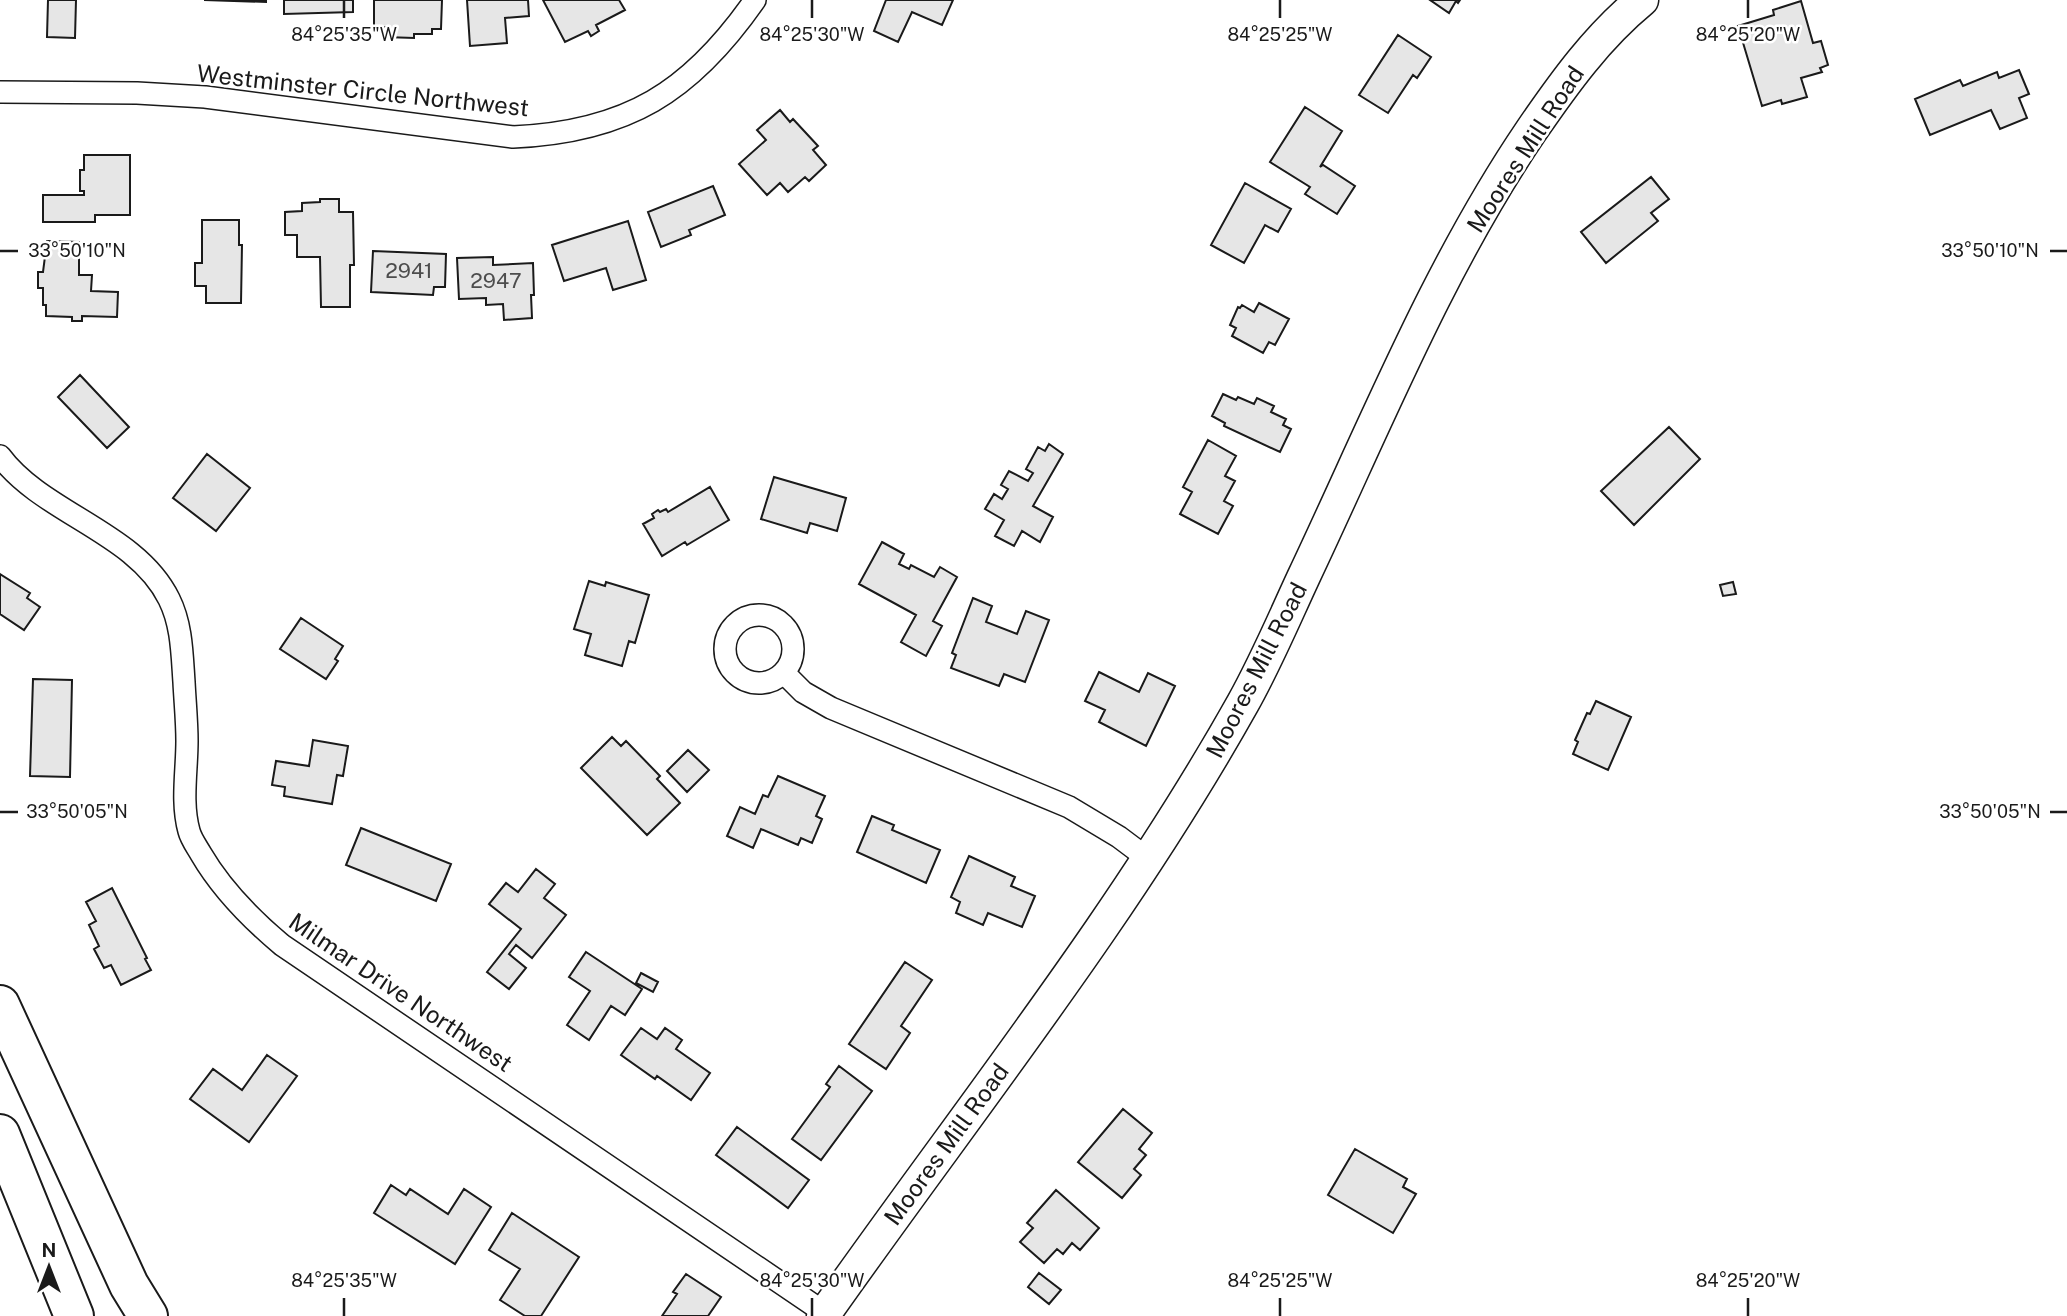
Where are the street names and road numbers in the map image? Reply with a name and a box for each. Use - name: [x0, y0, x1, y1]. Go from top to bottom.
- street label: Westminster Circle Northwest: [195, 59, 531, 121]
- street label: Moores Mill Road: [1461, 60, 1589, 238]
- street label: Moores Mill Road: [1200, 578, 1312, 762]
- street label: Milmar Drive Northwest: [284, 907, 518, 1077]
- street label: Moores Mill Road: [878, 1058, 1014, 1230]

